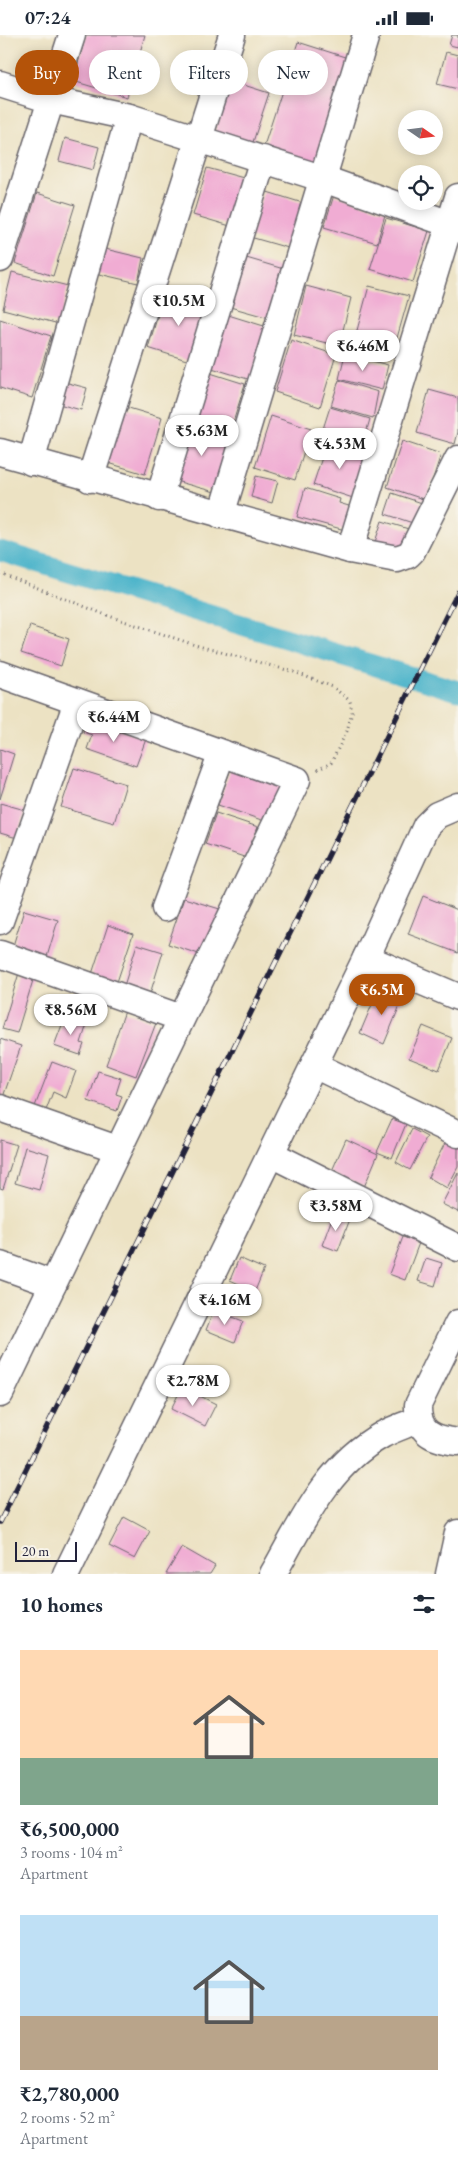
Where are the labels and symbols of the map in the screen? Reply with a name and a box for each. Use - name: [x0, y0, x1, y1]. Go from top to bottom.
- north arrow: [398, 110, 442, 155]
- pin: ₹10.5M: [138, 285, 220, 327]
- pin: ₹6.46M: [322, 329, 404, 372]
- pin: ₹5.63M: [161, 415, 243, 457]
- pin: ₹4.53M: [299, 427, 381, 470]
- pin: ₹6.44M: [73, 701, 155, 743]
- pin: ₹6.5M: [347, 973, 417, 1016]
- pin: ₹8.56M: [30, 993, 112, 1036]
- pin: ₹3.58M: [295, 1189, 377, 1232]
- pin: ₹4.16M: [184, 1283, 266, 1326]
- pin: ₹2.78M: [152, 1365, 234, 1407]
- scale bar: [15, 1539, 78, 1562]

